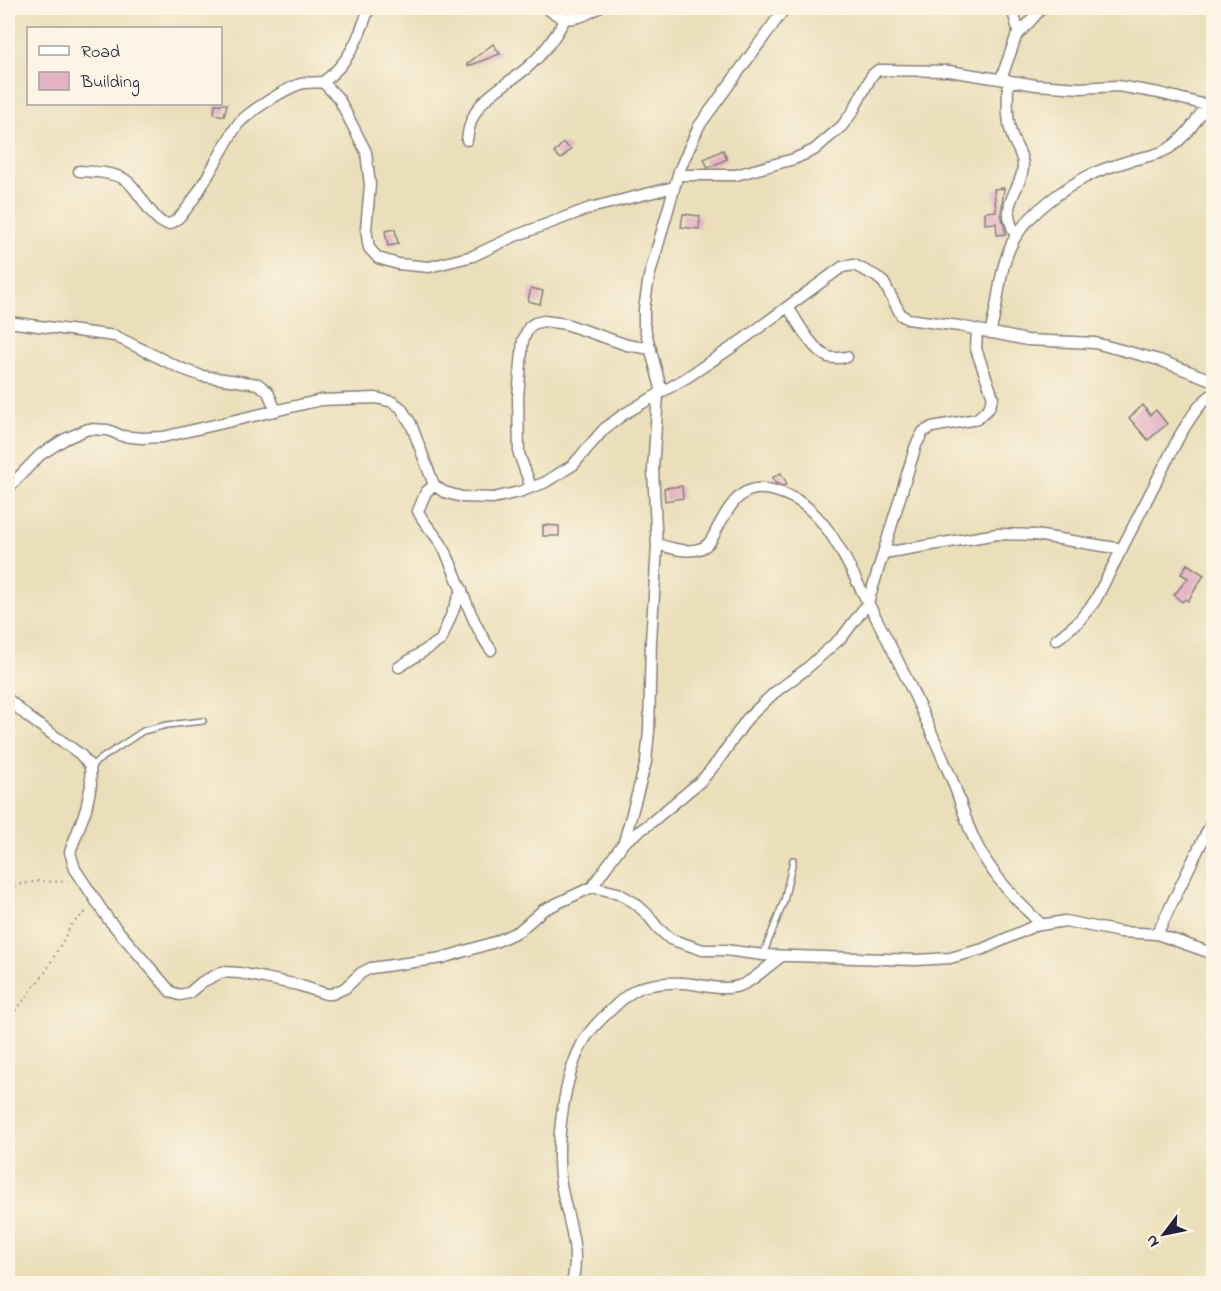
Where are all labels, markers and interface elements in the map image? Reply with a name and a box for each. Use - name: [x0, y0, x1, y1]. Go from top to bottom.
- legend: [27, 27, 222, 105]
- text: Road: [81, 40, 120, 66]
- text: Building: [80, 70, 140, 97]
- north arrow: [1134, 1204, 1194, 1264]
- text: N: [1140, 1230, 1166, 1252]

